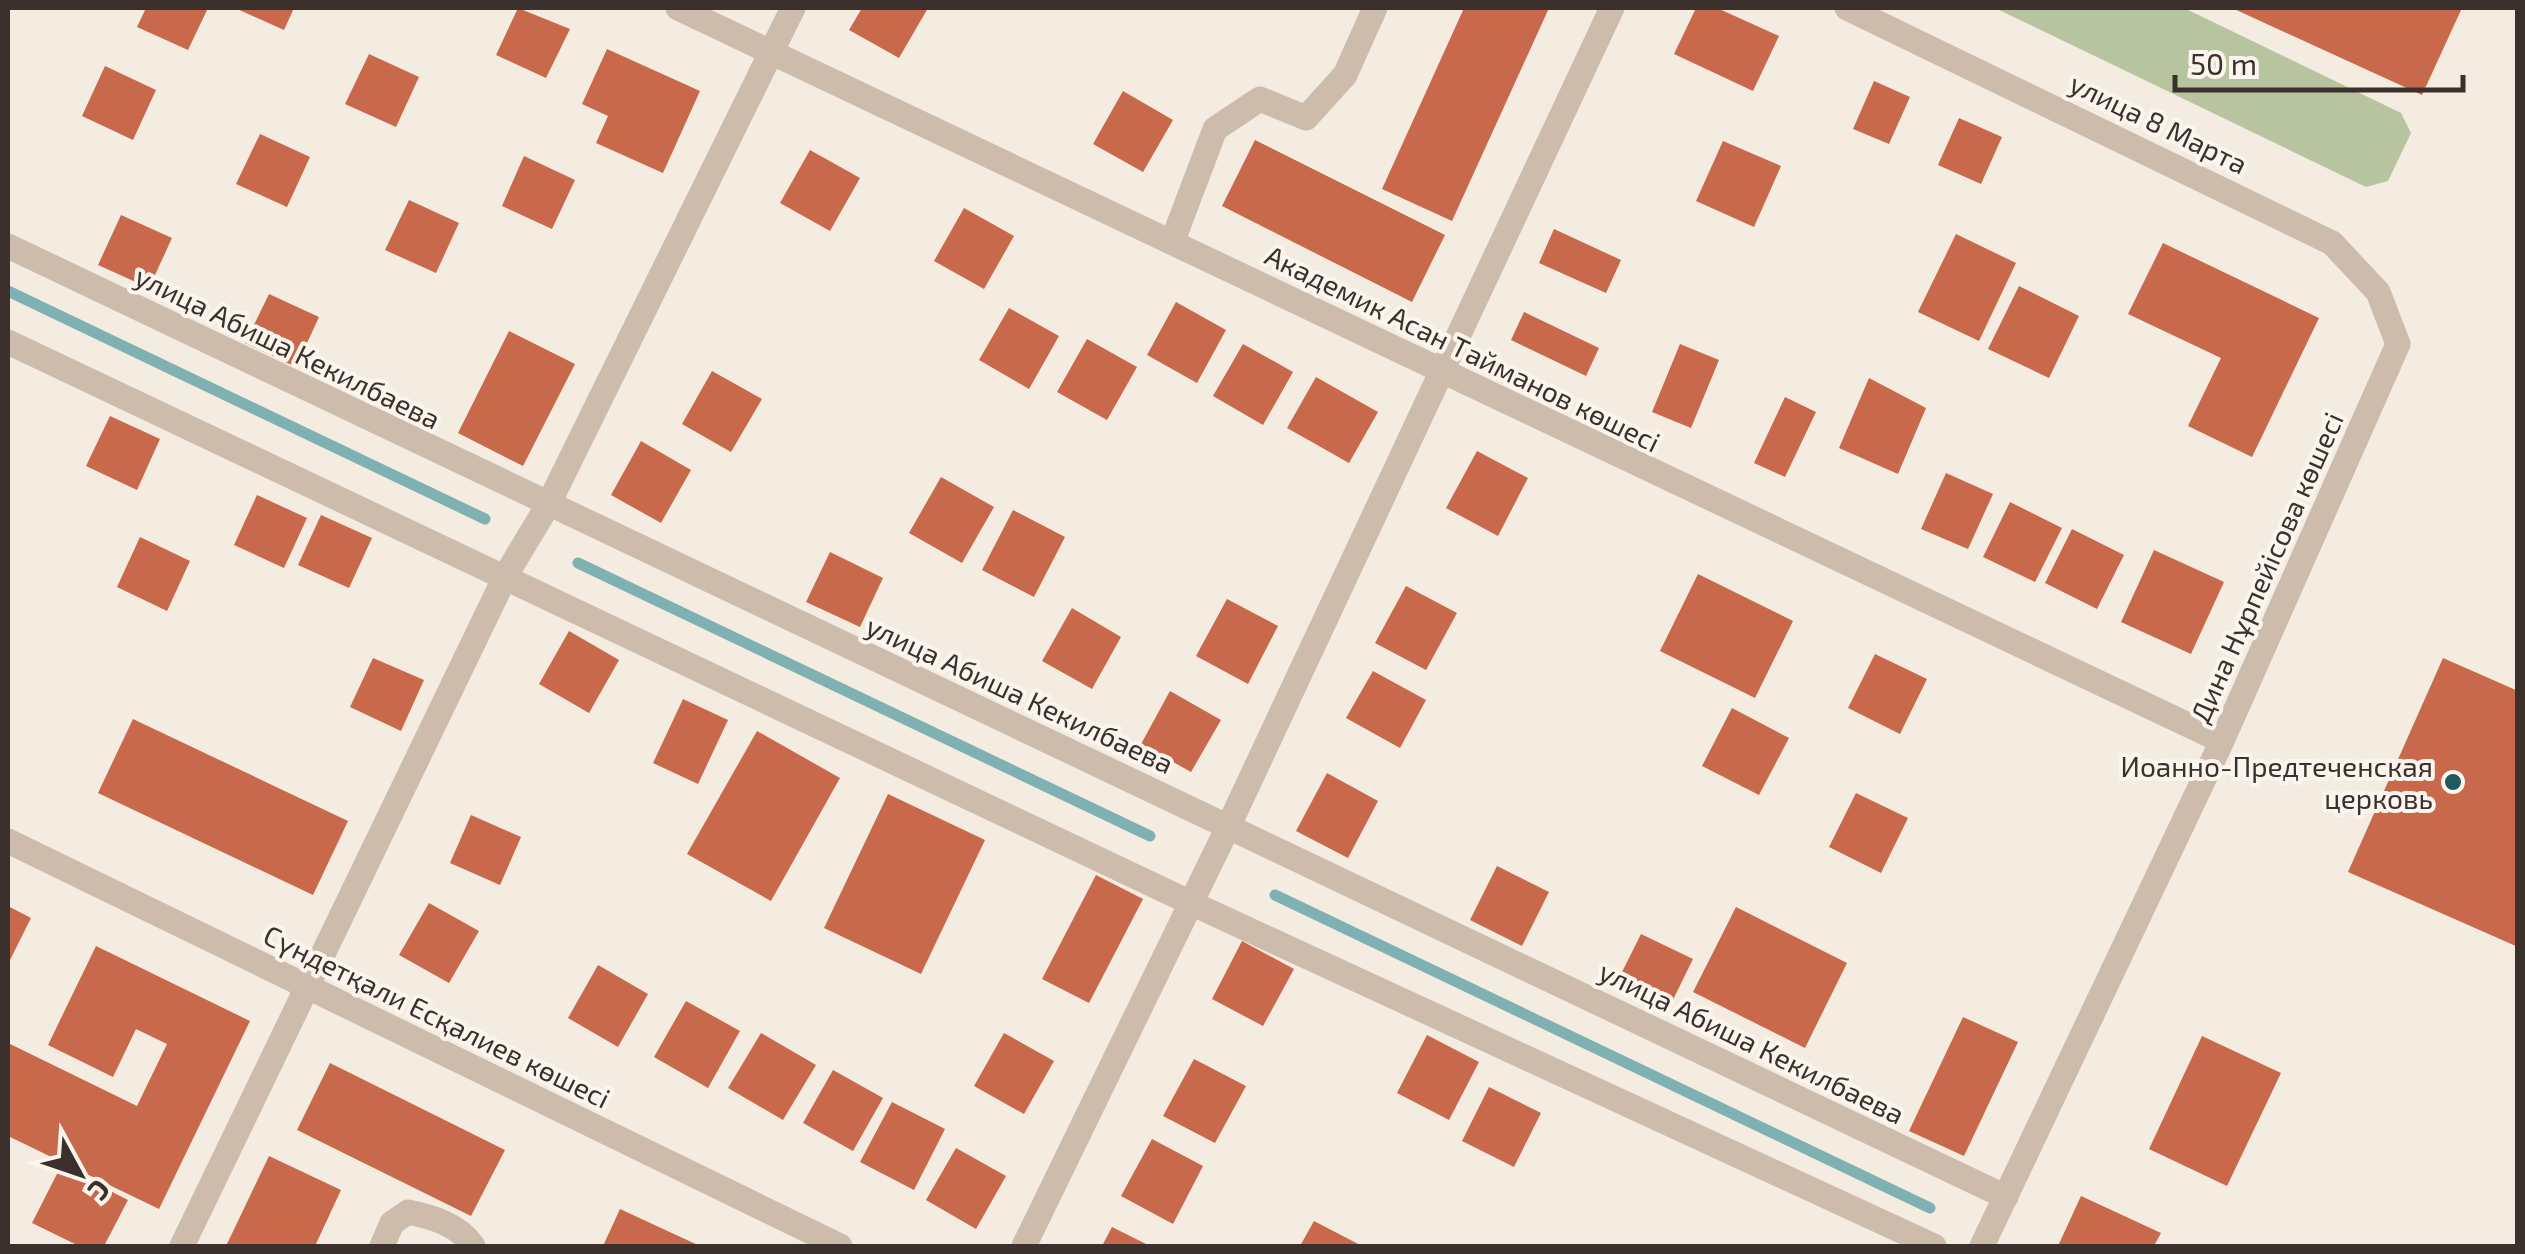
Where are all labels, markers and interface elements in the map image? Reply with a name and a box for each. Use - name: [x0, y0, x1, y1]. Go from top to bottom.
- scale bar: [2175, 30, 2462, 92]
- text: 50 m: [2190, 45, 2257, 81]
- street label: улица 8 Марта: [2065, 65, 2253, 181]
- street label: Академик Асан Тайманов көшесі: [1260, 237, 1666, 459]
- street label: улица Абиша Кекилбаева: [130, 258, 446, 436]
- street label: Дина Нұрпейісова көшесі: [2182, 407, 2350, 727]
- street label: улица Абиша Кекилбаева: [861, 608, 1179, 780]
- place label: Иоанно-Предтеченская церковь: [2121, 749, 2433, 815]
- marker: Иоанно-Предтеченская церковь: [2442, 771, 2464, 793]
- street label: Сүндетқали Есқалиев көшесі: [258, 917, 616, 1115]
- street label: улица Абиша Кекилбаева: [1594, 953, 1910, 1131]
- north arrow: [30, 1124, 130, 1224]
- text: С: [82, 1173, 118, 1208]

